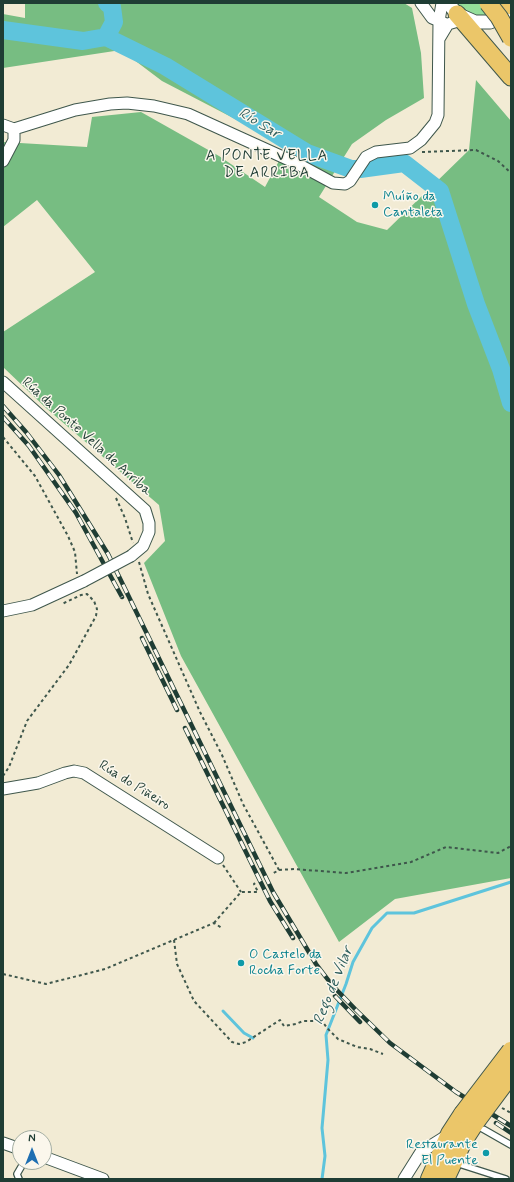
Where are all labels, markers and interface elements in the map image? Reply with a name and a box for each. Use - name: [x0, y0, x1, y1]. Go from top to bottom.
- water label: Río Sar: [235, 105, 283, 143]
- district label: A PONTE VELLA DE ARRIBA: [204, 148, 330, 183]
- place label: Muíño da Cantaleta: [383, 189, 443, 222]
- marker: Muíño da Cantaleta: [370, 200, 380, 210]
- street label: Rúa da Ponte Vella de Arriba: [18, 374, 154, 500]
- street label: Rúa do Piñeiro: [95, 757, 173, 815]
- water label: Rego de Vilar: [310, 944, 358, 1028]
- place label: O Castelo da Rocha Forte: [249, 947, 322, 980]
- marker: O Castelo da Rocha Forte: [236, 958, 246, 968]
- north arrow: [12, 1130, 52, 1170]
- text: N: [28, 1132, 36, 1146]
- place label: Restaurante El Puente: [406, 1137, 478, 1170]
- marker: Restaurante El Puente: [481, 1148, 491, 1158]

